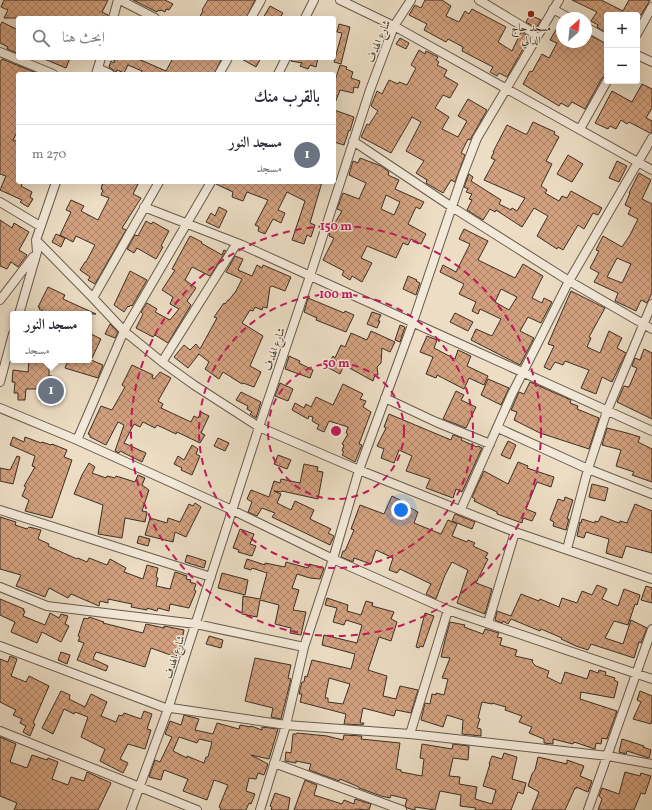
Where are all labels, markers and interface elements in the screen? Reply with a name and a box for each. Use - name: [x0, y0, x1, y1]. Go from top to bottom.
- marker: مسجد حاج الدالي: [526, 9, 536, 19]
- north arrow: [556, 12, 592, 48]
- map controls: [604, 12, 640, 84]
- button: +: [604, 12, 640, 48]
- search box: [16, 16, 336, 60]
- street label: شارع الهدف: [364, 18, 396, 66]
- place label: مسجد حاج الدالي: [511, 21, 551, 49]
- icon: search: [30, 27, 52, 49]
- text: ابحث هنا: [62, 28, 105, 49]
- button: −: [604, 48, 640, 84]
- text: بالقرب منك: [254, 86, 320, 109]
- text: مسجد النور: [229, 133, 282, 154]
- text: 270 m: [32, 146, 66, 164]
- text: 1: [304, 146, 310, 164]
- text: مسجد: [256, 160, 282, 178]
- text: 150 m: [320, 219, 352, 235]
- text: 100 m: [319, 287, 353, 303]
- popup: [10, 311, 92, 363]
- text: مسجد النور: [24, 315, 78, 336]
- street label: شارع الهدف: [261, 326, 291, 373]
- text: مسجد: [24, 342, 50, 360]
- text: 50 m: [322, 356, 350, 372]
- pin: 1: [38, 376, 64, 406]
- centre of rings: [329, 424, 343, 438]
- your location: [391, 500, 411, 520]
- street label: شارع الهدف: [161, 634, 190, 681]

